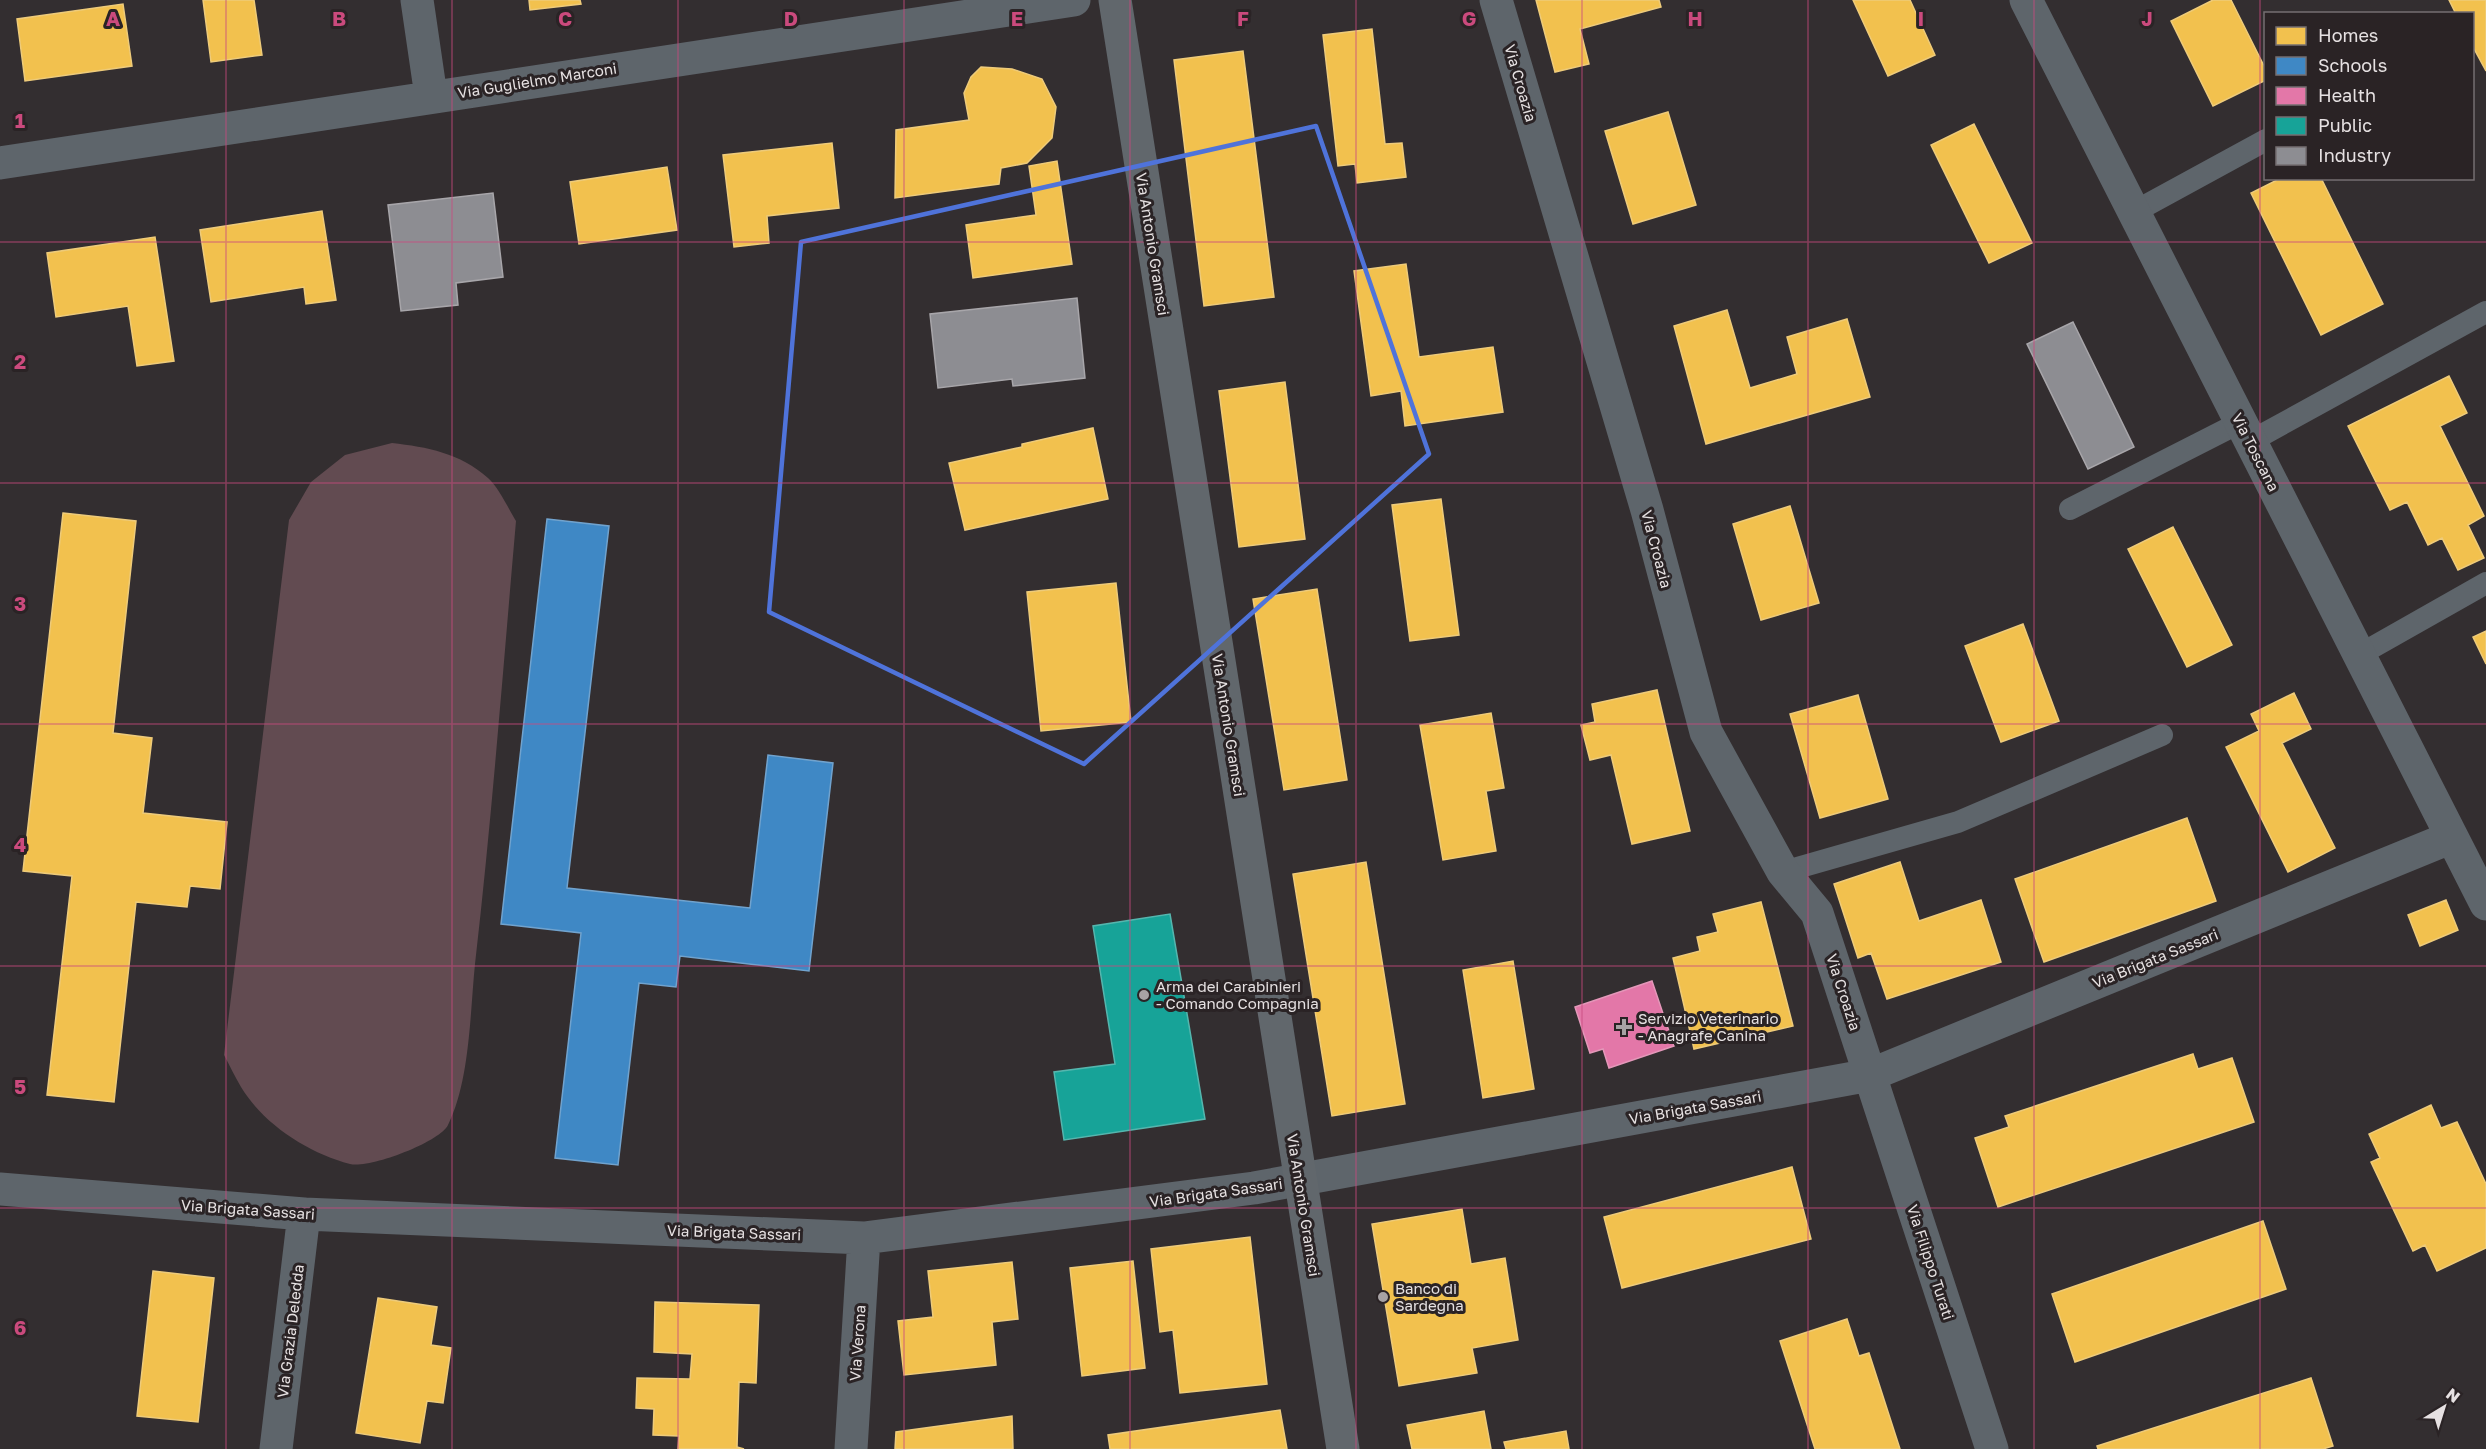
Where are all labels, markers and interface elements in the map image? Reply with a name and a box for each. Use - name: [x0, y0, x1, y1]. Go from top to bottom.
- text: A: [106, 6, 120, 30]
- text: B: [332, 6, 346, 30]
- text: C: [558, 6, 572, 30]
- text: D: [784, 6, 798, 30]
- text: E: [1011, 6, 1023, 30]
- text: F: [1237, 6, 1249, 30]
- text: G: [1462, 6, 1476, 30]
- text: H: [1687, 6, 1703, 30]
- text: I: [1918, 6, 1924, 30]
- text: J: [2141, 6, 2153, 30]
- legend: [2264, 12, 2474, 180]
- text: Homes: [2318, 24, 2378, 46]
- street label: Via Croazia: [1501, 42, 1541, 124]
- text: Schools: [2318, 54, 2387, 76]
- street label: Via Guglielmo Marconi: [456, 59, 618, 101]
- text: Health: [2318, 84, 2376, 106]
- text: 1: [15, 108, 25, 132]
- text: Public: [2318, 114, 2372, 136]
- text: Industry: [2318, 144, 2391, 166]
- street label: Via Antonio Gramsci: [1133, 171, 1173, 317]
- text: 2: [14, 349, 26, 373]
- street label: Via Toscana: [2229, 410, 2283, 494]
- street label: Via Croazia: [1638, 508, 1676, 590]
- text: 3: [14, 591, 26, 615]
- street label: Via Antonio Gramsci: [1209, 652, 1249, 798]
- text: 4: [14, 832, 26, 856]
- street label: Via Brigata Sassari: [2089, 924, 2221, 992]
- street label: Via Croazia: [1823, 951, 1865, 1033]
- place label: Arma dei Carabinieri - Comando Compagnia: [1156, 977, 1319, 1012]
- marker: Arma dei Carabinieri - Comando Compagnia: [1137, 988, 1151, 1002]
- place label: Servizio Veterinario - Anagrafe Canina: [1638, 1009, 1778, 1044]
- marker: Servizio Veterinario - Anagrafe Canina: [1615, 1018, 1633, 1036]
- text: 5: [14, 1074, 26, 1098]
- street label: Via Brigata Sassari: [1627, 1086, 1763, 1128]
- street label: Via Antonio Gramsci: [1284, 1132, 1324, 1278]
- street label: Via Brigata Sassari: [1148, 1174, 1284, 1210]
- street label: Via Brigata Sassari: [180, 1195, 316, 1223]
- street label: Via Filippo Turati: [1904, 1202, 1958, 1322]
- street label: Via Brigata Sassari: [667, 1221, 801, 1243]
- street label: Via Grazia Deledda: [273, 1263, 307, 1399]
- place label: Banco di Sardegna: [1395, 1279, 1464, 1314]
- marker: Banco di Sardegna: [1376, 1290, 1390, 1304]
- street label: Via Verona: [845, 1304, 869, 1382]
- text: 6: [14, 1315, 26, 1339]
- north arrow: [2414, 1377, 2474, 1437]
- text: N: [2442, 1384, 2464, 1407]

